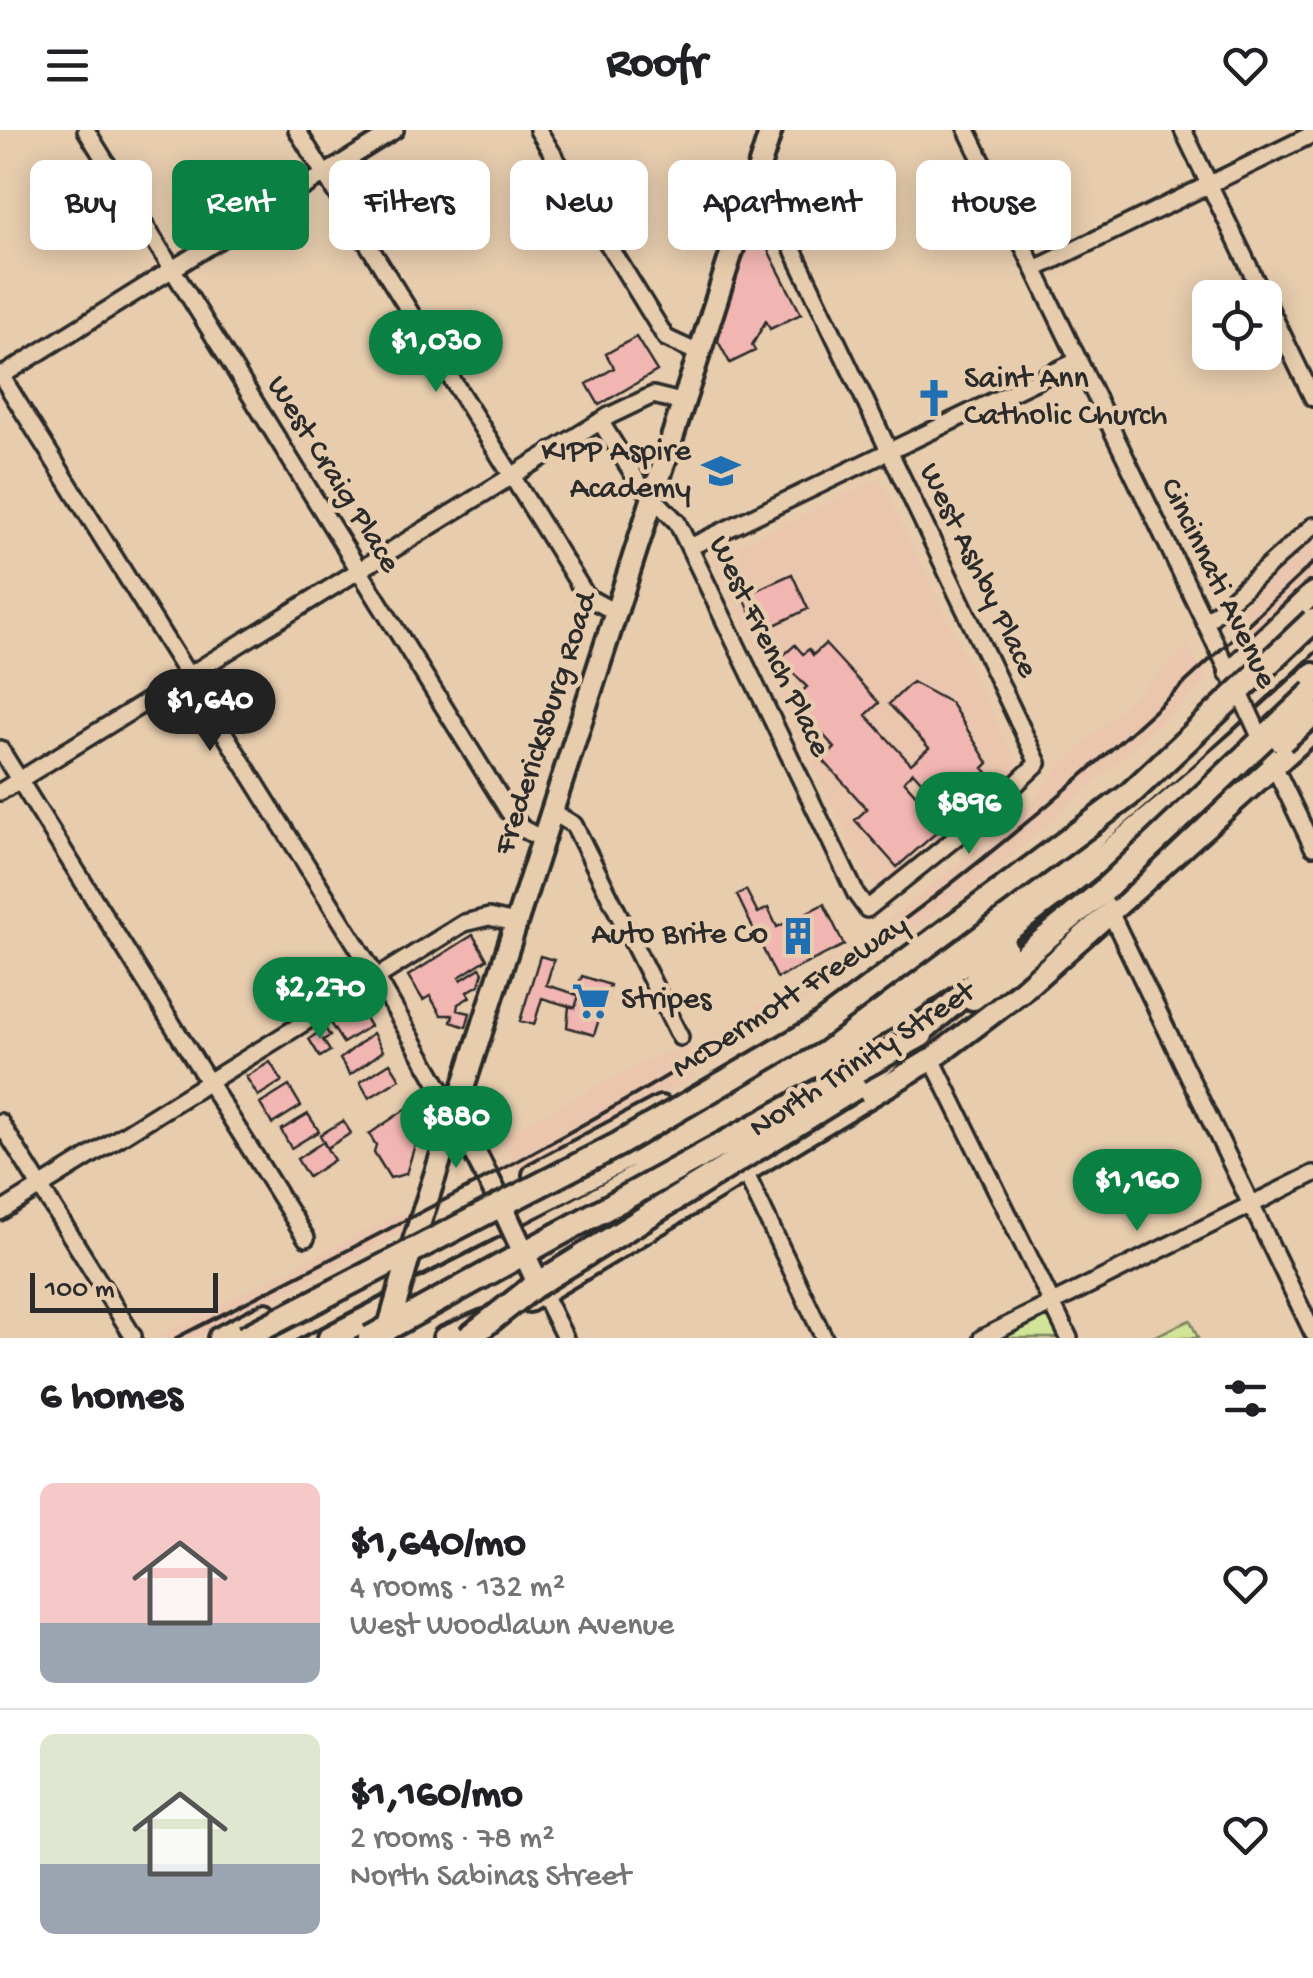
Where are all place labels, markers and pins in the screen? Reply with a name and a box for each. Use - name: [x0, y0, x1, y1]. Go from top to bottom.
- pin: $1,030: [355, 310, 517, 395]
- place label: Saint Ann Catholic Church: [964, 361, 1167, 436]
- church icon: Saint Ann Catholic Church: [913, 377, 955, 419]
- place label: KIPP Aspire Academy: [542, 434, 691, 509]
- school or university icon: KIPP Aspire Academy: [700, 450, 742, 492]
- pin: $1,640: [129, 669, 291, 754]
- pin: $896: [910, 772, 1028, 857]
- building icon: Auto Brite Co: [777, 915, 819, 957]
- place label: Auto Brite Co: [591, 917, 768, 955]
- pin: $2,270: [239, 957, 401, 1042]
- supermarket icon: Stripes: [570, 980, 612, 1022]
- place label: Stripes: [621, 982, 712, 1020]
- pin: $880: [397, 1086, 515, 1171]
- pin: $1,160: [1056, 1149, 1218, 1234]

